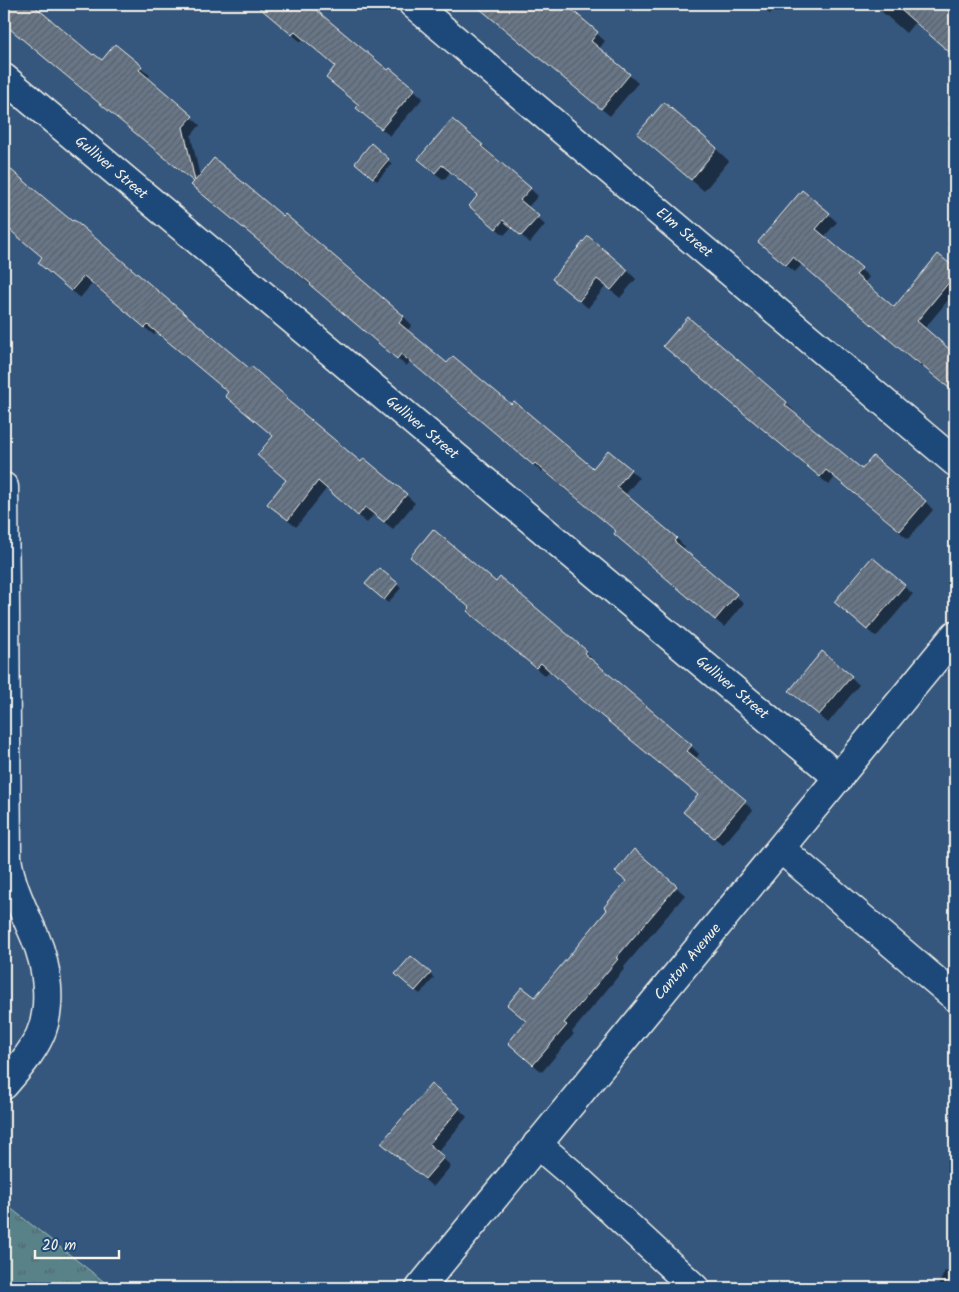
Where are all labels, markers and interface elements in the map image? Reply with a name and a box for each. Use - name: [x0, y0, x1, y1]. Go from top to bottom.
- street label: Gulliver Street: [69, 130, 153, 206]
- street label: Elm Street: [650, 202, 718, 264]
- street label: Gulliver Street: [380, 390, 464, 466]
- street label: Gulliver Street: [690, 650, 774, 726]
- street label: Canton Avenue: [648, 918, 728, 1006]
- scale bar: [35, 1227, 119, 1259]
- text: 20 m: [42, 1234, 76, 1258]

